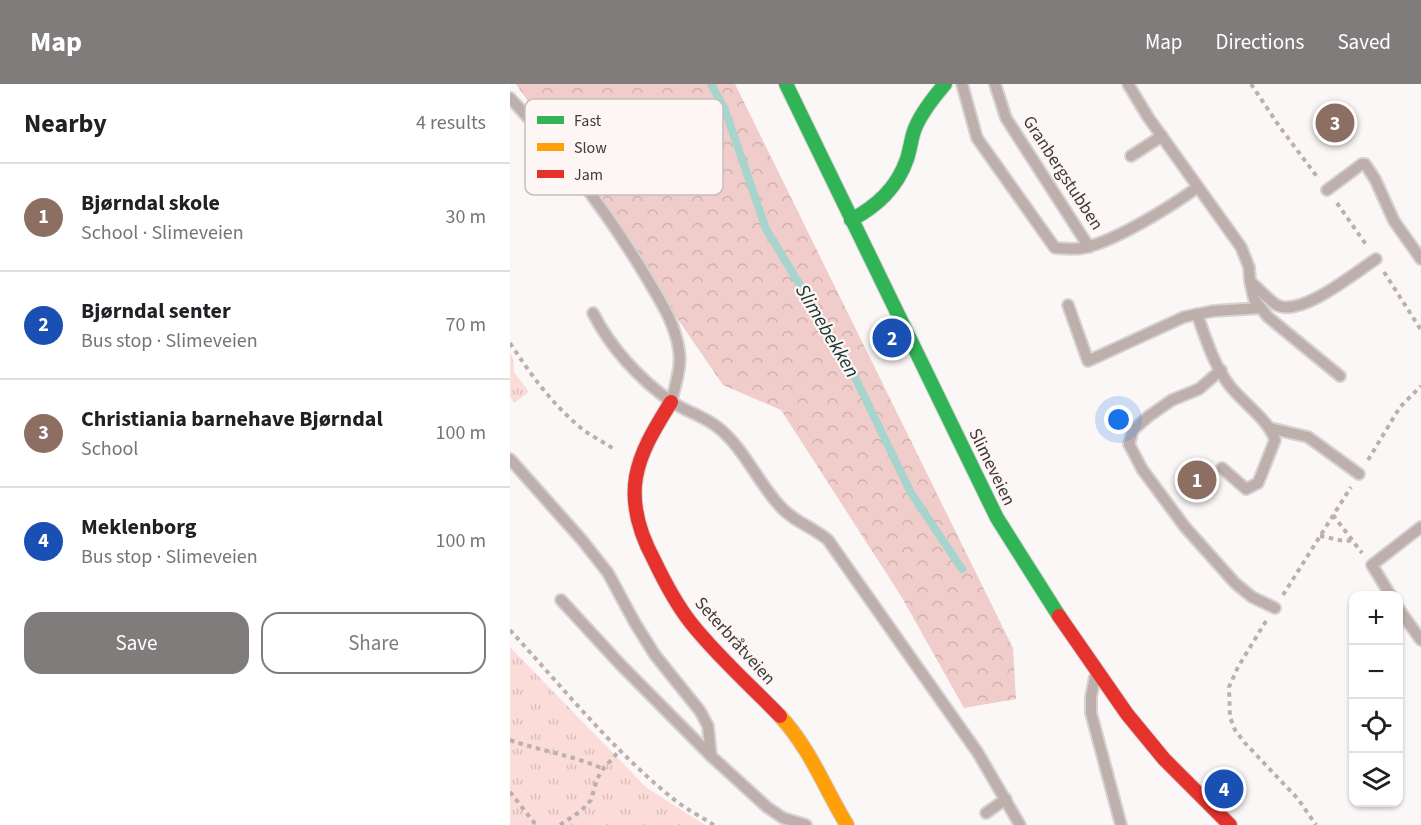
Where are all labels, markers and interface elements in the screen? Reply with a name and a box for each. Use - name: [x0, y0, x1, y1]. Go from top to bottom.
- text: Map: [30, 22, 82, 62]
- text: Map: [1145, 27, 1183, 57]
- text: Directions: [1216, 27, 1304, 57]
- text: Saved: [1337, 27, 1391, 57]
- legend: [525, 99, 723, 195]
- pin: 3: [1316, 100, 1354, 146]
- text: Nearby: [24, 105, 107, 142]
- text: 4 results: [416, 109, 486, 137]
- text: Fast: [574, 110, 602, 132]
- street label: Granbergstubben: [1017, 111, 1109, 235]
- text: Slow: [574, 137, 607, 159]
- text: Jam: [574, 164, 603, 186]
- text: Bjørndal skole: [81, 187, 220, 219]
- text: 1: [38, 203, 49, 231]
- text: 30 m: [446, 203, 486, 231]
- text: School · Slimeveien: [81, 219, 244, 247]
- water label: Slimebekken: [788, 279, 866, 383]
- text: Bjørndal senter: [81, 295, 231, 327]
- text: 2: [38, 311, 49, 339]
- text: 70 m: [446, 311, 486, 339]
- pin: 2: [872, 316, 911, 360]
- text: Bus stop · Slimeveien: [81, 327, 258, 355]
- text: Christiania barnehave Bjørndal: [81, 403, 383, 435]
- your location: [1104, 405, 1133, 434]
- text: 3: [38, 419, 49, 447]
- text: 100 m: [436, 419, 486, 447]
- street label: Slimeveien: [963, 424, 1021, 510]
- text: School: [81, 435, 138, 463]
- pin: 1: [1178, 458, 1216, 502]
- text: Meklenborg: [81, 511, 197, 543]
- text: 4: [38, 527, 49, 555]
- text: 100 m: [436, 527, 486, 555]
- text: Bus stop · Slimeveien: [81, 543, 258, 571]
- map controls: [1349, 591, 1403, 807]
- button: +: [1349, 591, 1403, 645]
- street label: Seterbråtveien: [689, 592, 781, 690]
- button: Save: [24, 612, 249, 674]
- button: Share: [261, 612, 486, 674]
- button: −: [1349, 645, 1403, 699]
- button: locate: [1349, 699, 1403, 753]
- button: layers: [1349, 753, 1403, 807]
- pin: 4: [1204, 766, 1244, 812]

